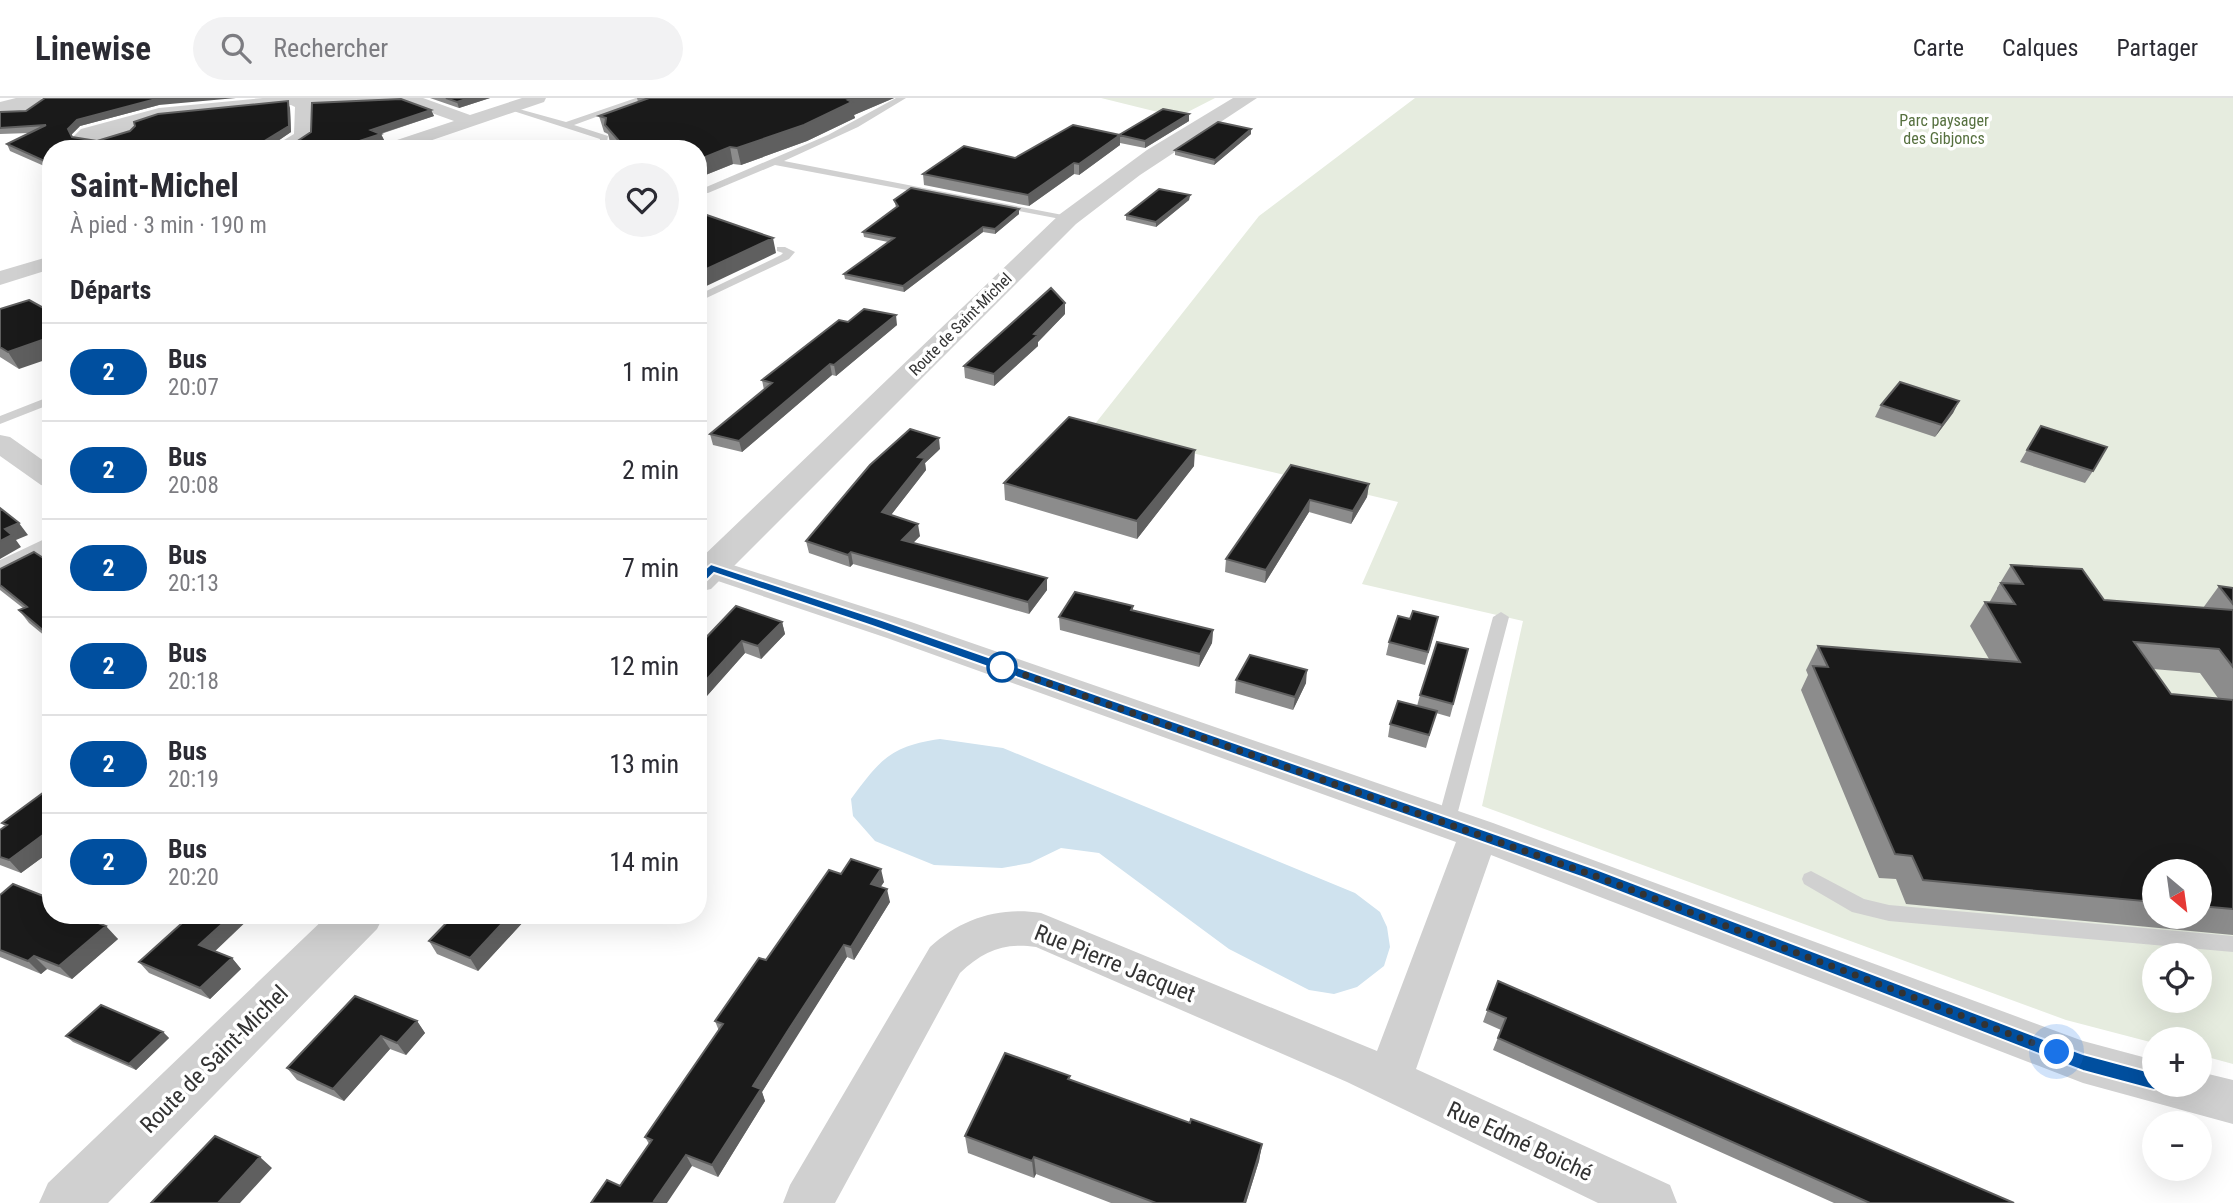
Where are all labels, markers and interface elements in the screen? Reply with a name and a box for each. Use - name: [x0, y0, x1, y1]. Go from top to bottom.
- search box: [193, 17, 683, 80]
- text: Linewise: [35, 29, 151, 68]
- icon: search: [217, 29, 255, 67]
- text: Rechercher: [273, 33, 388, 63]
- text: Carte: [1913, 34, 1964, 62]
- text: Calques: [2002, 34, 2078, 62]
- text: Partager: [2116, 34, 2198, 62]
- park label: Parc paysager des Gibjoncs: [1899, 111, 1989, 148]
- button: heart: [605, 163, 679, 237]
- text: Saint-Michel: [70, 166, 239, 205]
- text: À pied · 3 min · 190 m: [70, 212, 267, 239]
- street label: Route de Saint-Michel: [905, 269, 1016, 380]
- text: Départs: [70, 275, 151, 305]
- text: Bus: [168, 344, 207, 374]
- text: 1 min: [622, 357, 679, 387]
- text: 2: [102, 358, 115, 386]
- text: 20:07: [168, 374, 219, 401]
- text: Bus: [168, 442, 207, 472]
- text: 2 min: [622, 455, 679, 485]
- text: 2: [102, 456, 115, 484]
- text: 20:08: [168, 472, 219, 499]
- text: Bus: [168, 540, 207, 570]
- text: 7 min: [622, 553, 679, 583]
- text: 2: [102, 554, 115, 582]
- text: 20:13: [168, 570, 219, 597]
- text: Bus: [168, 638, 207, 668]
- text: 12 min: [609, 651, 679, 681]
- text: 2: [102, 652, 115, 680]
- unlabelled marker: [987, 652, 1017, 682]
- text: 20:18: [168, 668, 219, 695]
- text: Bus: [168, 736, 207, 766]
- text: 13 min: [609, 749, 679, 779]
- text: 2: [102, 750, 115, 778]
- text: 20:19: [168, 766, 219, 793]
- text: Bus: [168, 834, 207, 864]
- text: 14 min: [609, 847, 679, 877]
- text: 2: [102, 848, 115, 876]
- north arrow: [2142, 859, 2212, 929]
- map controls: [2142, 859, 2212, 1181]
- text: 20:20: [168, 864, 219, 891]
- street label: Rue Pierre Jacquet: [1030, 919, 1199, 1008]
- button: locate: [2142, 943, 2212, 1013]
- street label: Route de Saint-Michel: [135, 980, 294, 1139]
- button: +: [2142, 1027, 2212, 1097]
- your location: [2039, 1034, 2074, 1069]
- street label: Rue Edmé Boiché: [1443, 1096, 1597, 1187]
- button: −: [2142, 1111, 2212, 1181]

